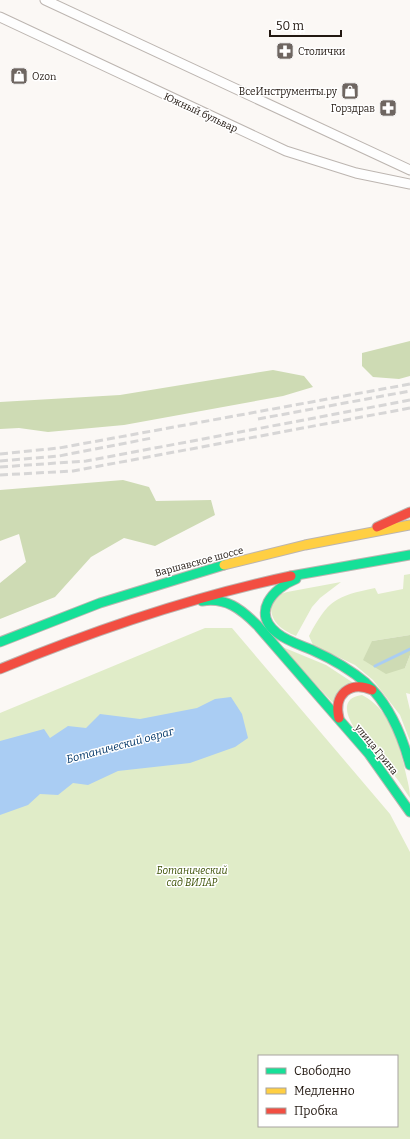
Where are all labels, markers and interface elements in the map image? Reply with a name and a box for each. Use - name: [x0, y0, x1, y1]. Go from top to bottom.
- scale bar: [270, 12, 341, 38]
- text: 50 m: [276, 19, 305, 33]
- pharmacy icon: Столички: [275, 41, 295, 61]
- place label: Столички: [298, 46, 346, 58]
- shop icon: Ozon: [9, 66, 29, 86]
- place label: Ozon: [32, 71, 57, 83]
- shop icon: ВсеИнструменты.ру: [340, 81, 360, 101]
- place label: ВсеИнструменты.ру: [239, 86, 338, 98]
- street label: Южный бульвар: [162, 90, 240, 135]
- pharmacy icon: Горздрав: [378, 98, 398, 118]
- place label: Горздрав: [331, 103, 375, 115]
- street label: Варшавское шоссе: [154, 544, 245, 580]
- street label: улица Грина: [352, 721, 401, 778]
- water label: Ботанический овраг: [65, 725, 176, 766]
- park label: Ботанический сад ВИЛАР: [156, 865, 228, 889]
- legend: [258, 1055, 398, 1127]
- text: Свободно: [294, 1064, 351, 1078]
- text: Медленно: [294, 1084, 355, 1098]
- text: Пробка: [294, 1104, 338, 1118]

